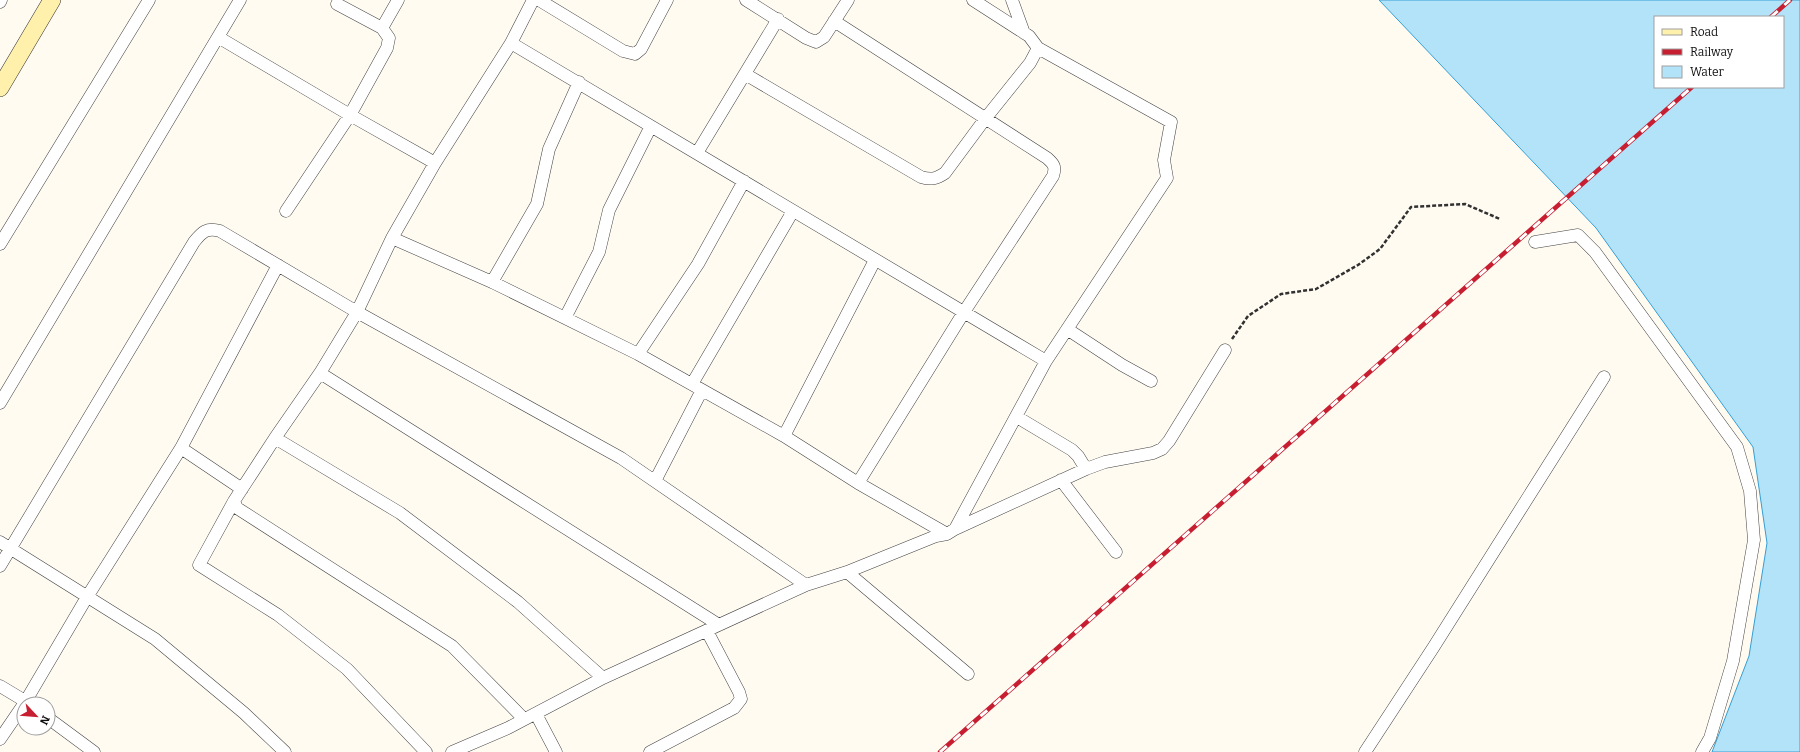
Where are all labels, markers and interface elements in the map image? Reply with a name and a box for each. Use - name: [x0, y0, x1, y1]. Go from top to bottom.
- legend: [1654, 16, 1784, 88]
- text: Road: [1690, 25, 1718, 39]
- text: Railway: [1690, 45, 1734, 59]
- text: Water: [1690, 65, 1725, 79]
- north arrow: [16, 696, 56, 736]
- text: N: [37, 713, 52, 727]

